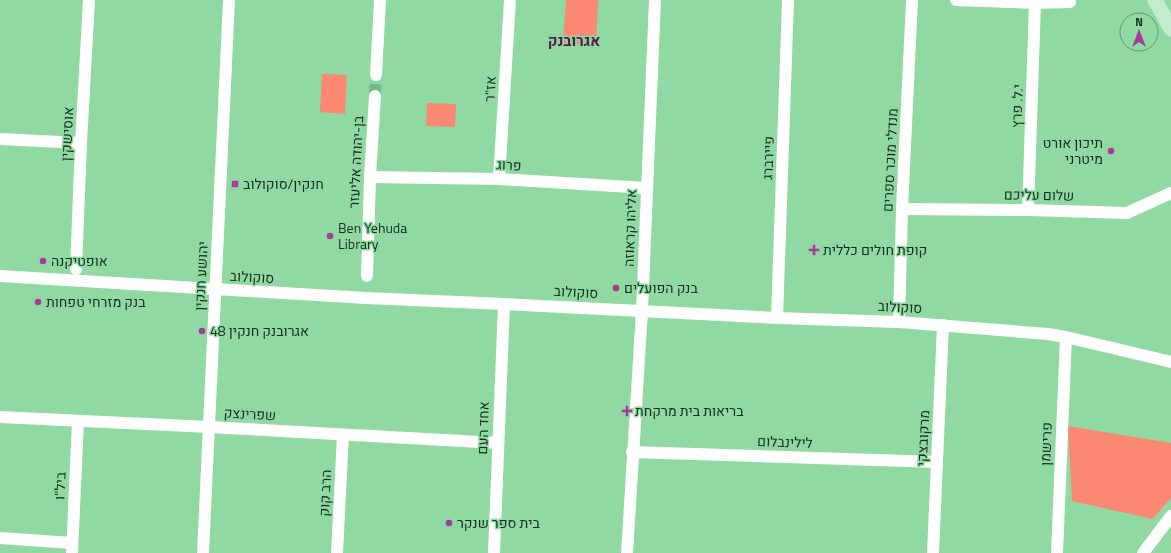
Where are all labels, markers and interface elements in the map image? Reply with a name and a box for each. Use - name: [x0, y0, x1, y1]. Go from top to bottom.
- north arrow: [1119, 12, 1159, 52]
- text: N: [1135, 14, 1143, 30]
- district label: אגרובנק: [548, 29, 600, 52]
- street label: אז"ר: [478, 75, 501, 103]
- street label: י.ל. פרץ: [1005, 84, 1028, 128]
- street label: אוסישקין: [55, 106, 78, 162]
- street label: מנדלי מוכר ספרים: [876, 108, 903, 212]
- street label: בן-יהודה אליעזר: [343, 114, 368, 209]
- place label: תיכון אורט מיטרני: [1043, 132, 1103, 169]
- street label: פיירברג: [756, 136, 779, 180]
- marker: תיכון אורט מיטרני: [1106, 146, 1116, 156]
- street label: פרוג: [496, 153, 522, 176]
- place label: חנקין/סוקולוב: [243, 173, 324, 194]
- marker: חנקין/סוקולוב: [230, 179, 240, 189]
- street label: שלום עליכם: [1004, 183, 1074, 206]
- street label: אליהו קראוזה: [618, 189, 641, 267]
- place label: Ben Yehuda Library: [338, 217, 407, 254]
- marker: Ben Yehuda Library: [325, 231, 335, 241]
- place label: קופת חולים כללית: [823, 239, 927, 260]
- street label: יהושע חנקין: [188, 241, 213, 311]
- marker: קופת חולים כללית: [808, 244, 820, 256]
- place label: אופטיקנה: [51, 250, 108, 271]
- marker: אופטיקנה: [38, 256, 48, 266]
- street label: סוקולוב: [229, 265, 275, 288]
- place label: בנק הפועלים: [624, 277, 698, 298]
- street label: סוקולוב: [553, 280, 599, 303]
- marker: בנק הפועלים: [611, 283, 621, 293]
- place label: בנק מזרחי טפחות: [46, 291, 146, 312]
- street label: סוקולוב: [877, 295, 923, 318]
- marker: בנק מזרחי טפחות: [33, 297, 43, 307]
- place label: אגרובנק חנקין 48: [210, 320, 309, 341]
- marker: אגרובנק חנקין 48: [197, 326, 207, 336]
- place label: בריאות בית מרקחת: [635, 400, 744, 421]
- street label: אחד העם: [471, 401, 494, 455]
- street label: שפרינצק: [223, 402, 277, 425]
- marker: בריאות בית מרקחת: [622, 406, 632, 416]
- street label: מרקובצקי: [911, 409, 934, 467]
- street label: פרישמן: [1034, 422, 1057, 466]
- street label: לילינבלום: [757, 430, 813, 453]
- street label: הרב קוק: [313, 469, 336, 517]
- street label: ביל"ו: [48, 471, 71, 501]
- place label: בית ספר שנקר: [457, 512, 540, 533]
- marker: בית ספר שנקר: [444, 518, 454, 528]

